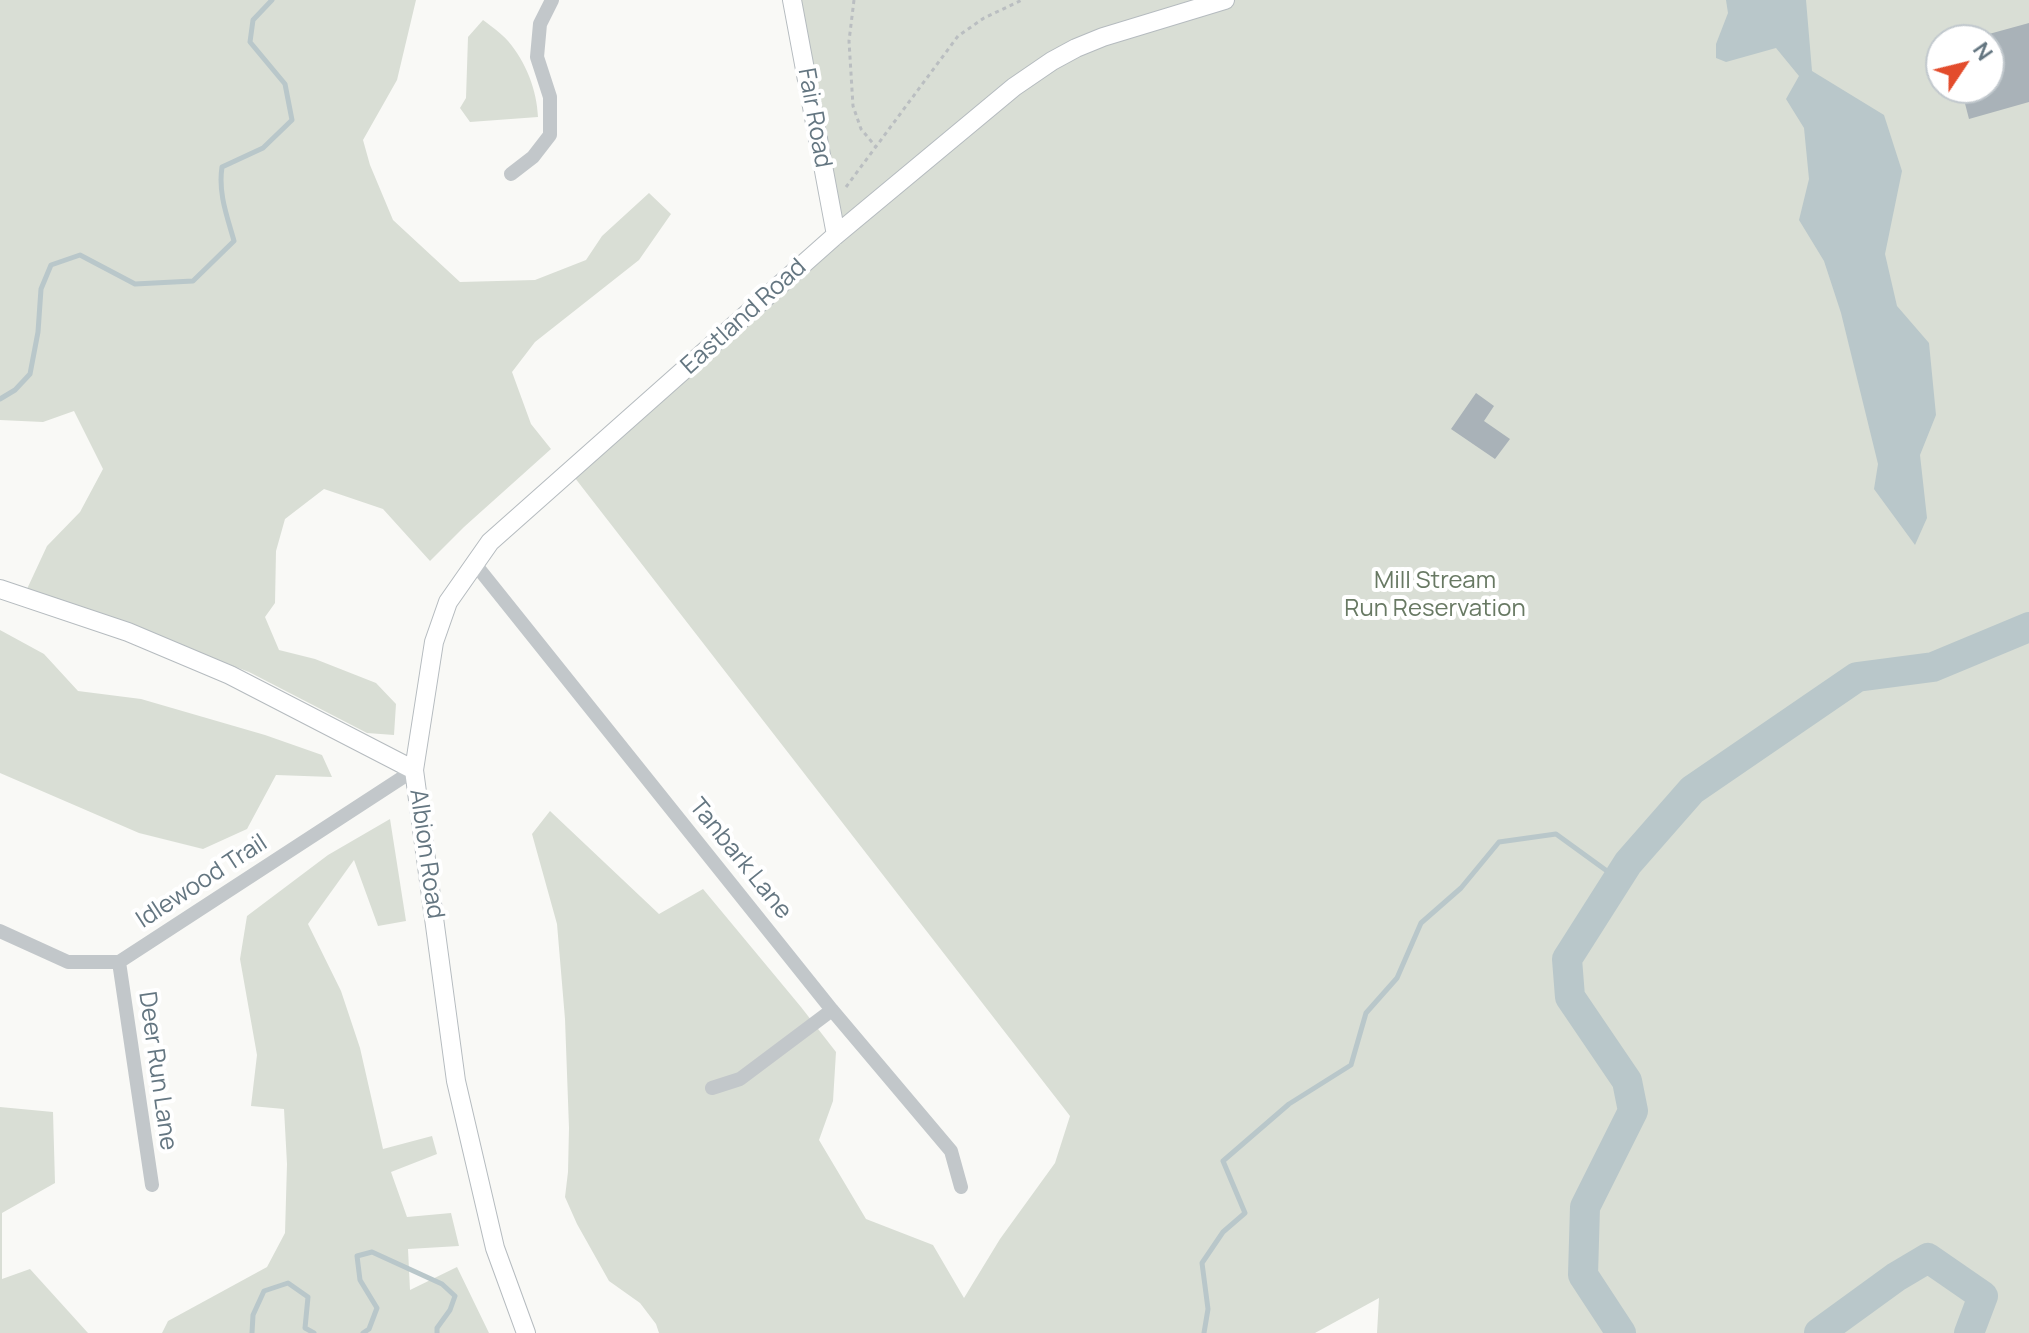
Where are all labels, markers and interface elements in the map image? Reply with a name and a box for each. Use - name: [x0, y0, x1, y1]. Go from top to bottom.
- north arrow: [1925, 24, 2005, 104]
- text: N: [1966, 36, 2000, 66]
- street label: Fair Road: [791, 66, 837, 170]
- street label: Eastland Road: [676, 253, 812, 381]
- park label: Mill Stream Run Reservation: [1344, 567, 1526, 623]
- street label: Albion Road: [403, 787, 449, 921]
- street label: Tanbark Lane: [683, 793, 797, 925]
- street label: Idlewood Trail: [131, 829, 273, 935]
- street label: Deer Run Lane: [132, 990, 182, 1152]

